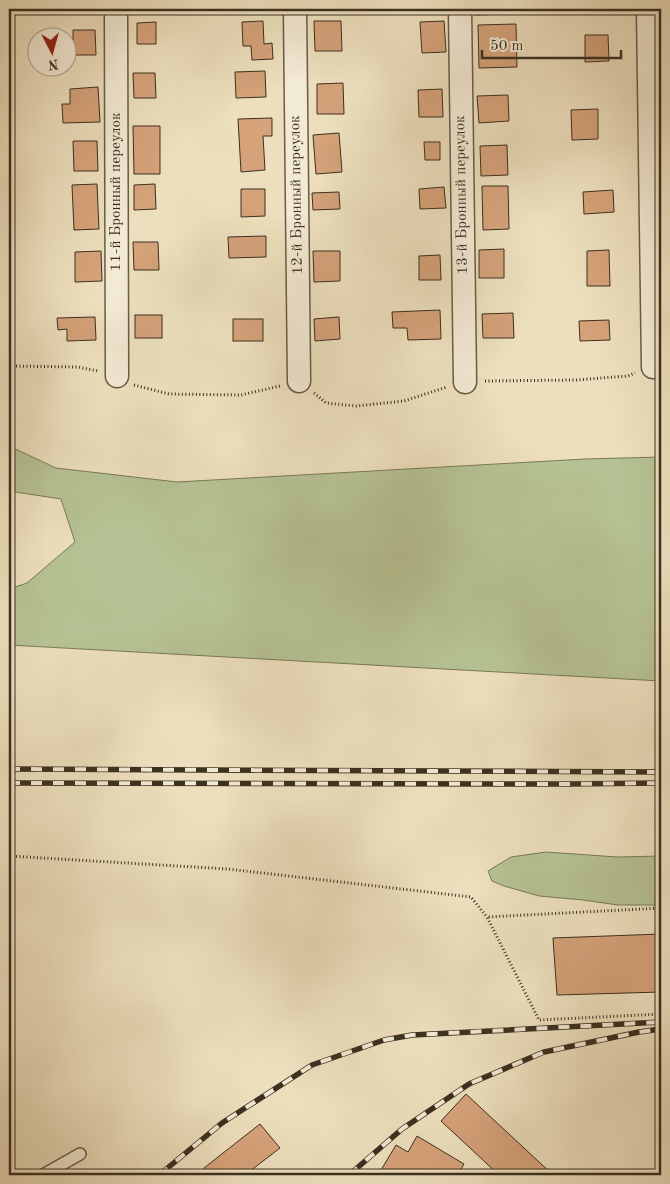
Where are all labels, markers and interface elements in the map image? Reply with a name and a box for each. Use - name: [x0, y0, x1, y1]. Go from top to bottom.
- north arrow: [28, 28, 78, 78]
- scale bar: [482, 28, 621, 60]
- text: 50 m: [490, 39, 524, 54]
- text: N: [47, 56, 59, 71]
- street label: 11-й Бронный переулок: [109, 112, 124, 272]
- street label: 12-й Бронный переулок: [288, 115, 306, 275]
- street label: 13-й Бронный переулок: [453, 115, 471, 275]

